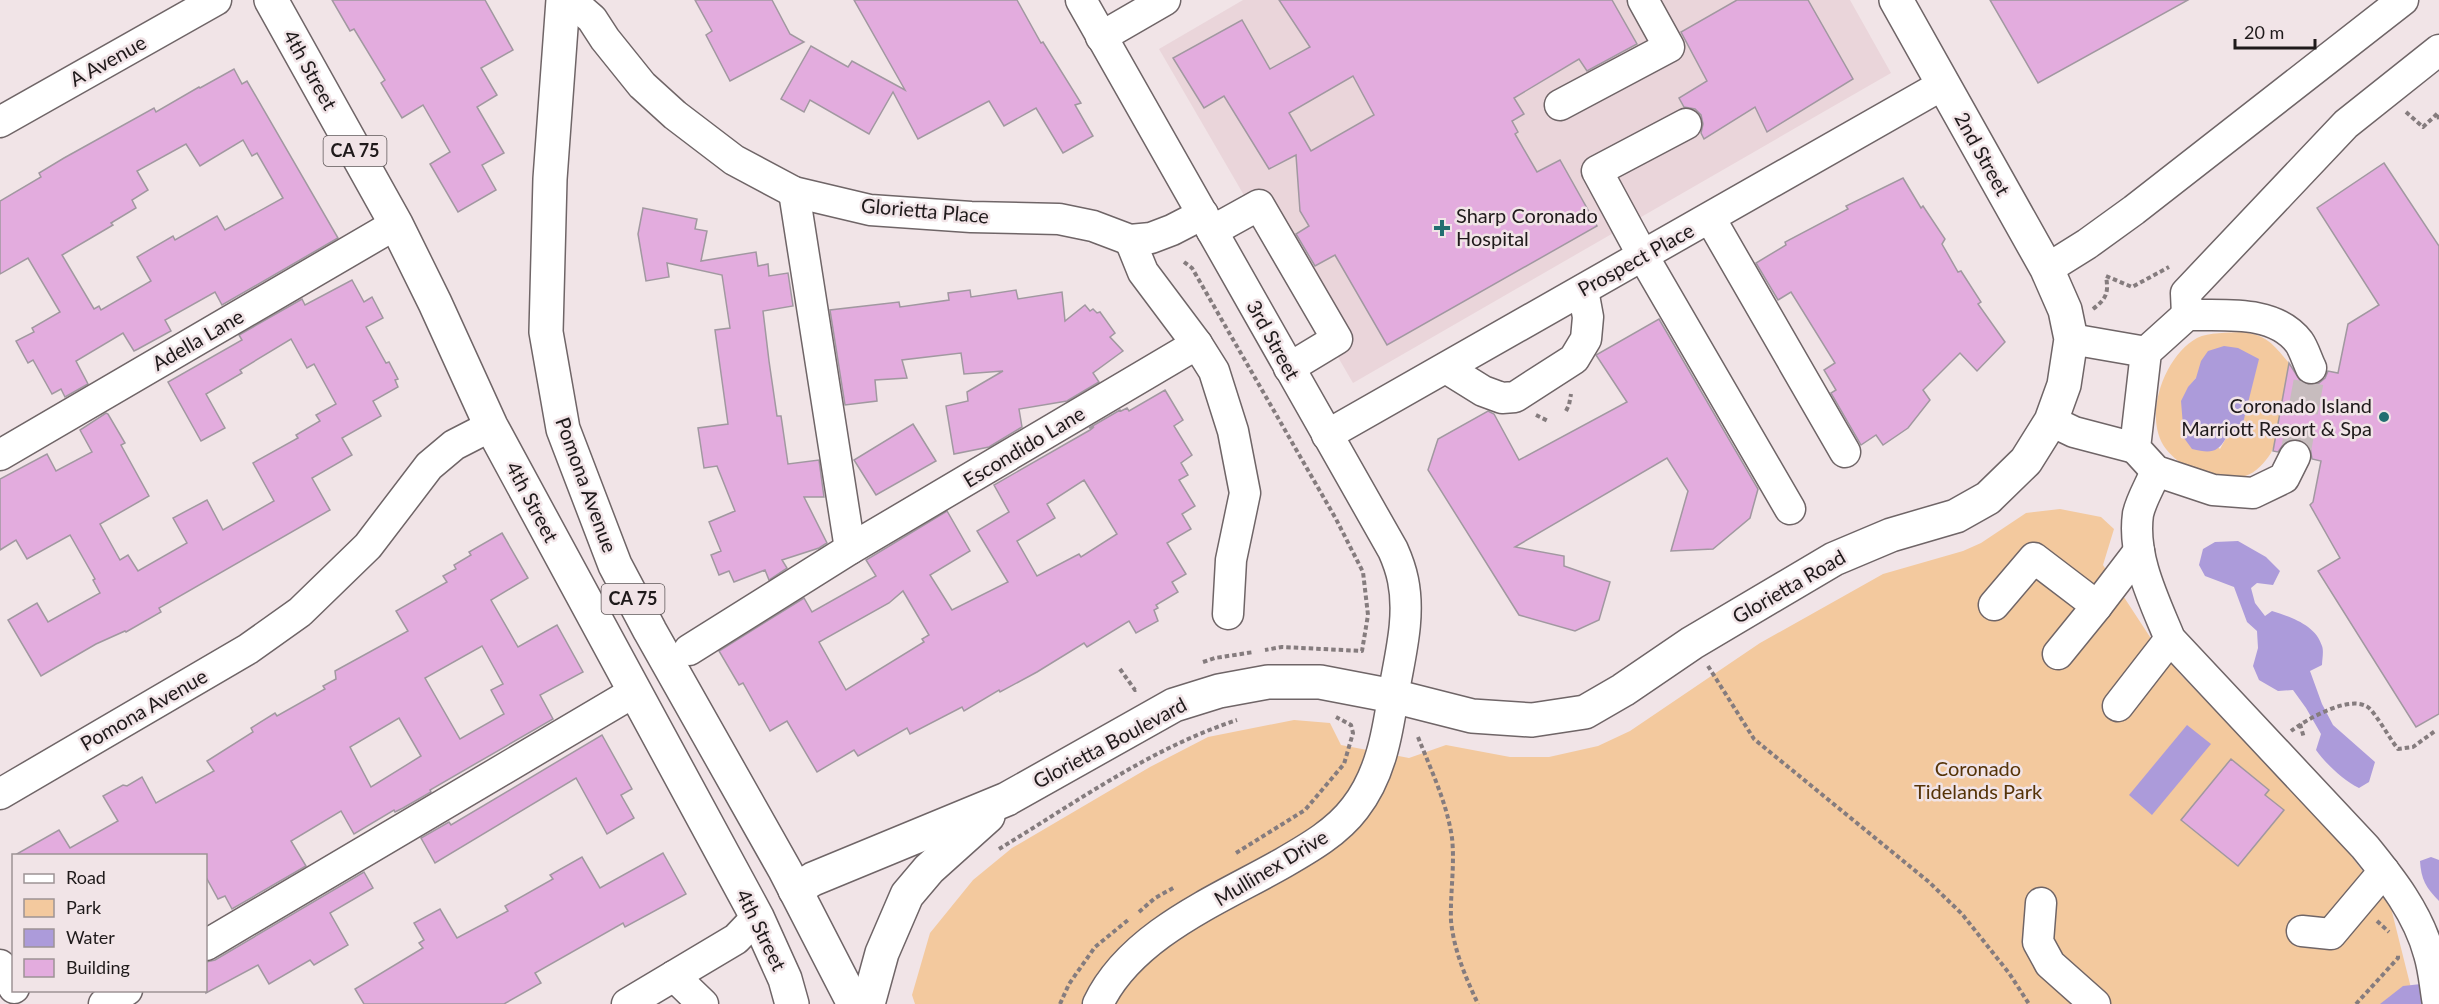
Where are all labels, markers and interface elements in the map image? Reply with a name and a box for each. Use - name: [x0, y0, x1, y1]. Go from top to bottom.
- scale bar: [2235, 12, 2314, 50]
- text: 20 m: [2244, 21, 2284, 43]
- street label: 4th Street: [279, 25, 343, 114]
- street label: A Avenue: [65, 29, 150, 91]
- street label: 2nd Street: [1950, 108, 2016, 199]
- road number: CA 75: [324, 136, 386, 166]
- street label: Glorietta Place: [860, 192, 990, 228]
- place label: Sharp Coronado Hospital: [1456, 203, 1598, 250]
- street label: Prospect Place: [1573, 217, 1698, 301]
- marker: Sharp Coronado Hospital: [1433, 219, 1451, 237]
- street label: 3rd Street: [1242, 295, 1306, 384]
- street label: Adella Lane: [148, 303, 247, 375]
- place label: Coronado Island Marriott Resort & Spa: [2181, 393, 2372, 440]
- street label: Escondido Lane: [958, 400, 1089, 492]
- marker: Coronado Island Marriott Resort & Spa: [2377, 410, 2391, 424]
- street label: Pomona Avenue: [551, 414, 623, 556]
- street label: 4th Street: [502, 457, 564, 546]
- street label: Glorietta Road: [1728, 544, 1849, 628]
- road number: CA 75: [602, 584, 664, 614]
- street label: Pomona Avenue: [76, 663, 211, 755]
- street label: Glorietta Boulevard: [1029, 692, 1190, 793]
- park label: Coronado Tidelands Park: [1914, 756, 2043, 803]
- street label: Mullinex Drive: [1209, 824, 1332, 910]
- legend: [12, 854, 207, 992]
- text: Road: [66, 866, 106, 888]
- street label: 4th Street: [732, 885, 792, 974]
- text: Park: [66, 896, 102, 918]
- text: Water: [66, 926, 115, 948]
- text: Building: [66, 956, 130, 978]

